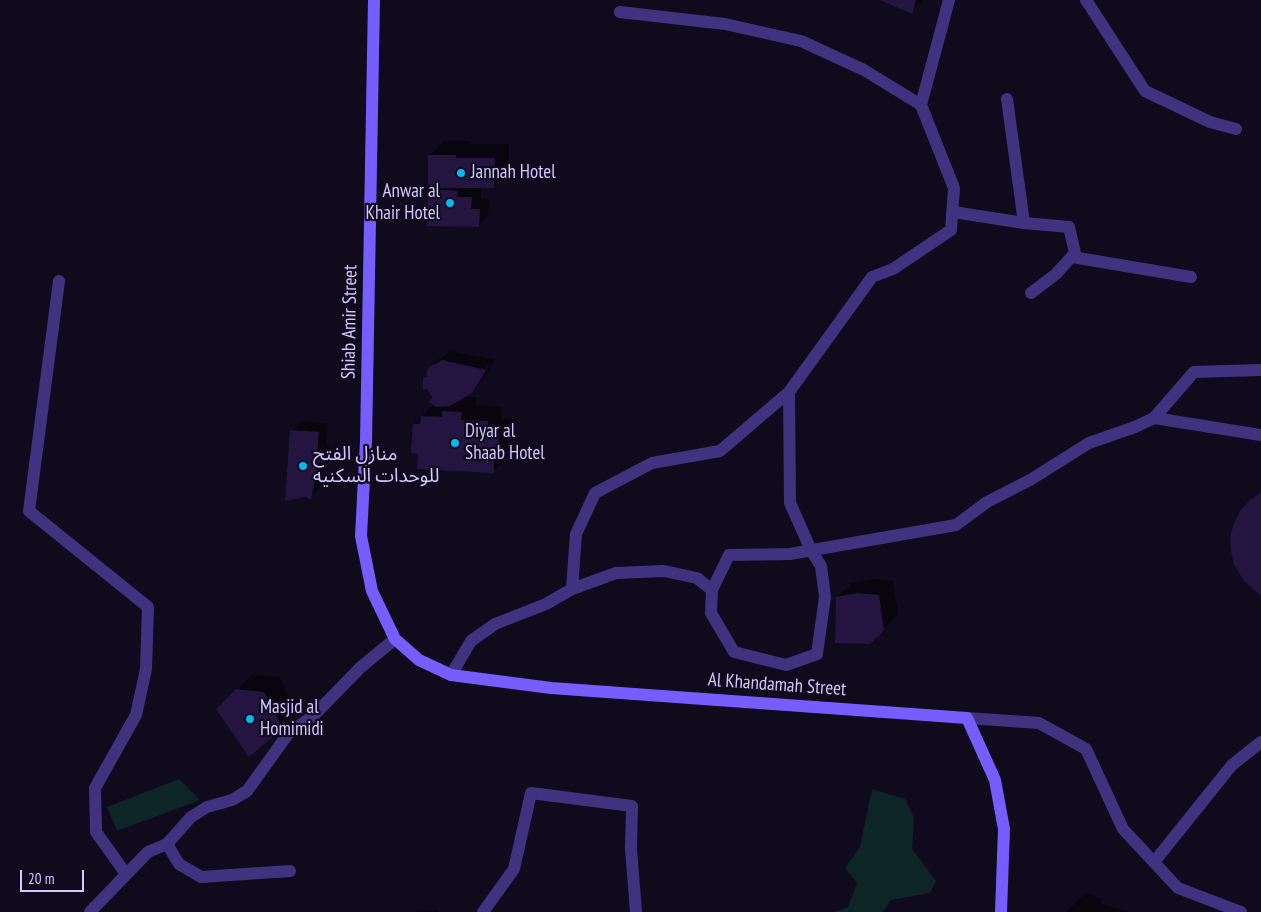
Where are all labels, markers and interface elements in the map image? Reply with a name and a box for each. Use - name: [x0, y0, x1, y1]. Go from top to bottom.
- place label: Jannah Hotel: [471, 162, 556, 184]
- marker: Jannah Hotel: [455, 167, 467, 179]
- place label: Anwar al Khair Hotel: [366, 181, 440, 225]
- marker: Anwar al Khair Hotel: [444, 197, 456, 209]
- street label: Shiab Amir Street: [338, 265, 362, 379]
- place label: Diyar al Shaab Hotel: [465, 421, 545, 465]
- marker: Diyar al Shaab Hotel: [449, 437, 461, 449]
- place label: منازل الفتح للوحدات السكنيه: [313, 444, 439, 488]
- marker: منازل الفتح للوحدات السكنيه: [297, 460, 309, 472]
- street label: Al Khandamah Street: [707, 669, 847, 701]
- place label: Masjid al Homimidi: [260, 697, 324, 741]
- marker: Masjid al Homimidi: [244, 713, 256, 725]
- scale bar: [22, 860, 86, 892]
- text: 20 m: [28, 869, 54, 888]

